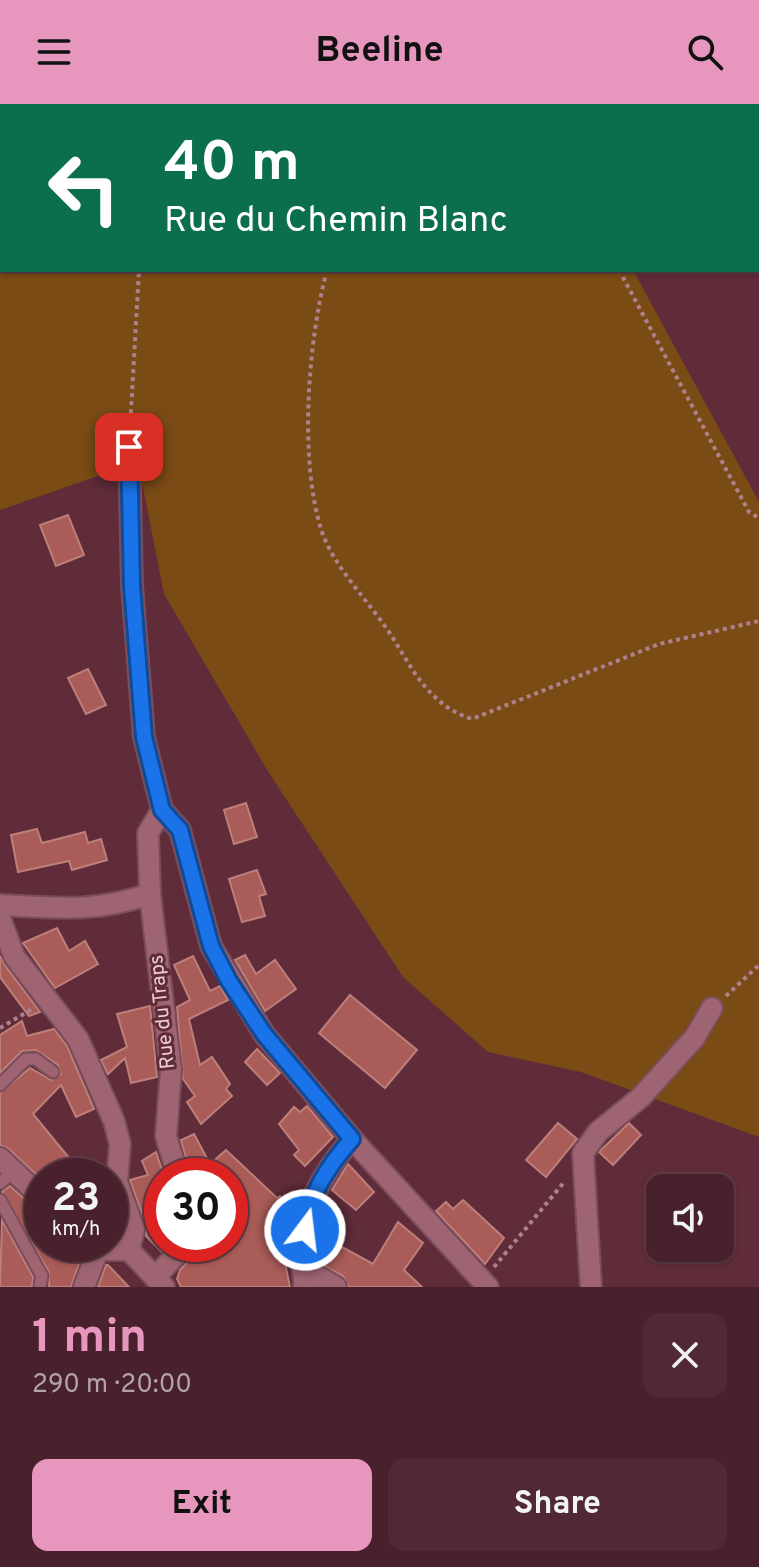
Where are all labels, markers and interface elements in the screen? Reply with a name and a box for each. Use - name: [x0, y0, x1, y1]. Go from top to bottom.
- text: Beeline: [315, 29, 444, 75]
- icon: menu: [32, 30, 76, 74]
- icon: search: [683, 30, 727, 74]
- text: 40 m: [164, 130, 300, 200]
- icon: left: [32, 136, 136, 240]
- text: Rue du Chemin Blanc: [164, 199, 508, 245]
- pin: [95, 413, 163, 481]
- icon: arrive: [107, 425, 151, 469]
- street label: Rue du Traps: [144, 954, 182, 1070]
- speed limit sign: 30: [144, 1158, 248, 1262]
- map controls: [646, 1174, 734, 1262]
- button: sound: [646, 1174, 734, 1262]
- text: 23: [52, 1175, 100, 1225]
- position arrow: [263, 1188, 347, 1272]
- text: km/h: [52, 1217, 100, 1243]
- text: 1 min: [32, 1309, 147, 1369]
- button: close: [643, 1313, 727, 1397]
- text: 290 m · 20:00: [32, 1369, 192, 1402]
- button: Exit: [32, 1459, 372, 1551]
- button: Share: [388, 1459, 727, 1551]

